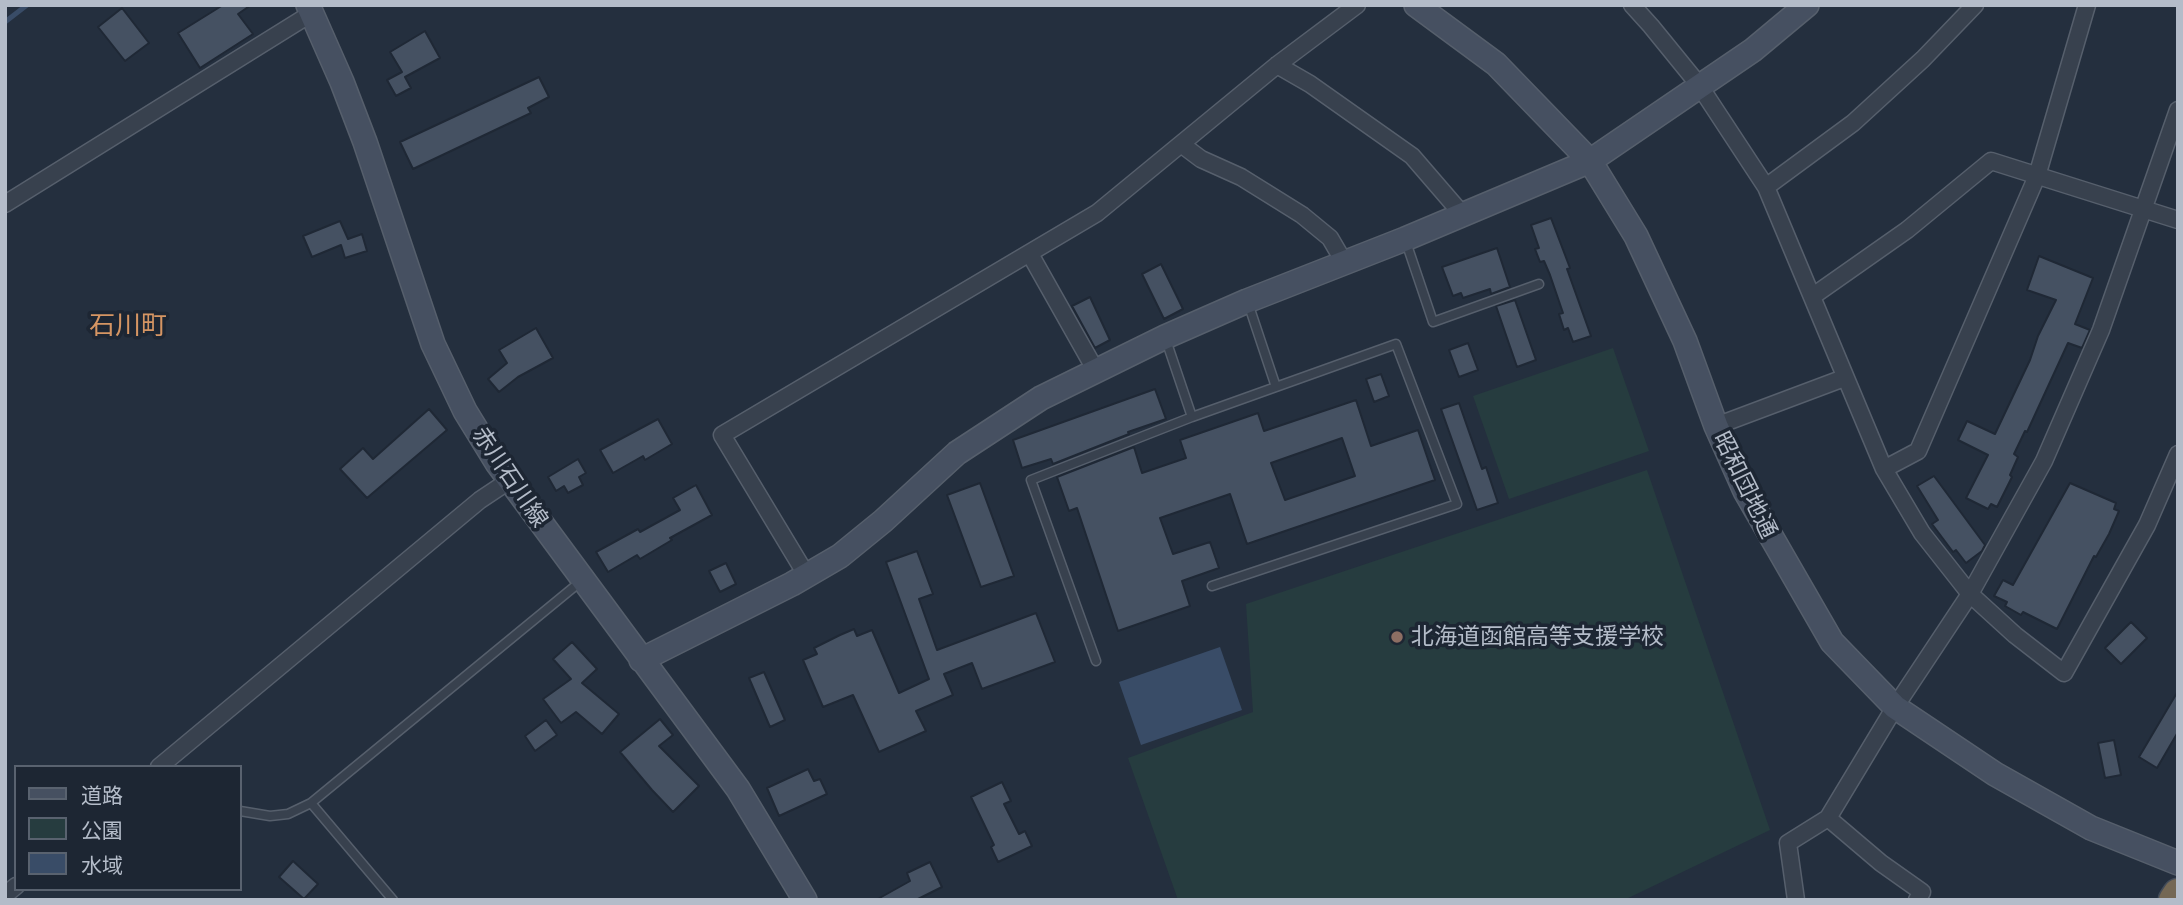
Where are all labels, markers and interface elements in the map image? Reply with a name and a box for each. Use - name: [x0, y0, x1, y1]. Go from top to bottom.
- district label: 石川町: [89, 310, 167, 342]
- street label: 赤川石川線: [466, 422, 554, 532]
- street label: 昭和団地通: [1707, 427, 1783, 543]
- place label: 北海道函館高等支援学校: [1411, 623, 1664, 651]
- marker: 北海道函館高等支援学校: [1389, 629, 1405, 645]
- legend: [14, 765, 242, 891]
- text: 道路: [81, 782, 123, 808]
- text: 公園: [81, 817, 123, 843]
- text: 水域: [81, 852, 123, 878]

